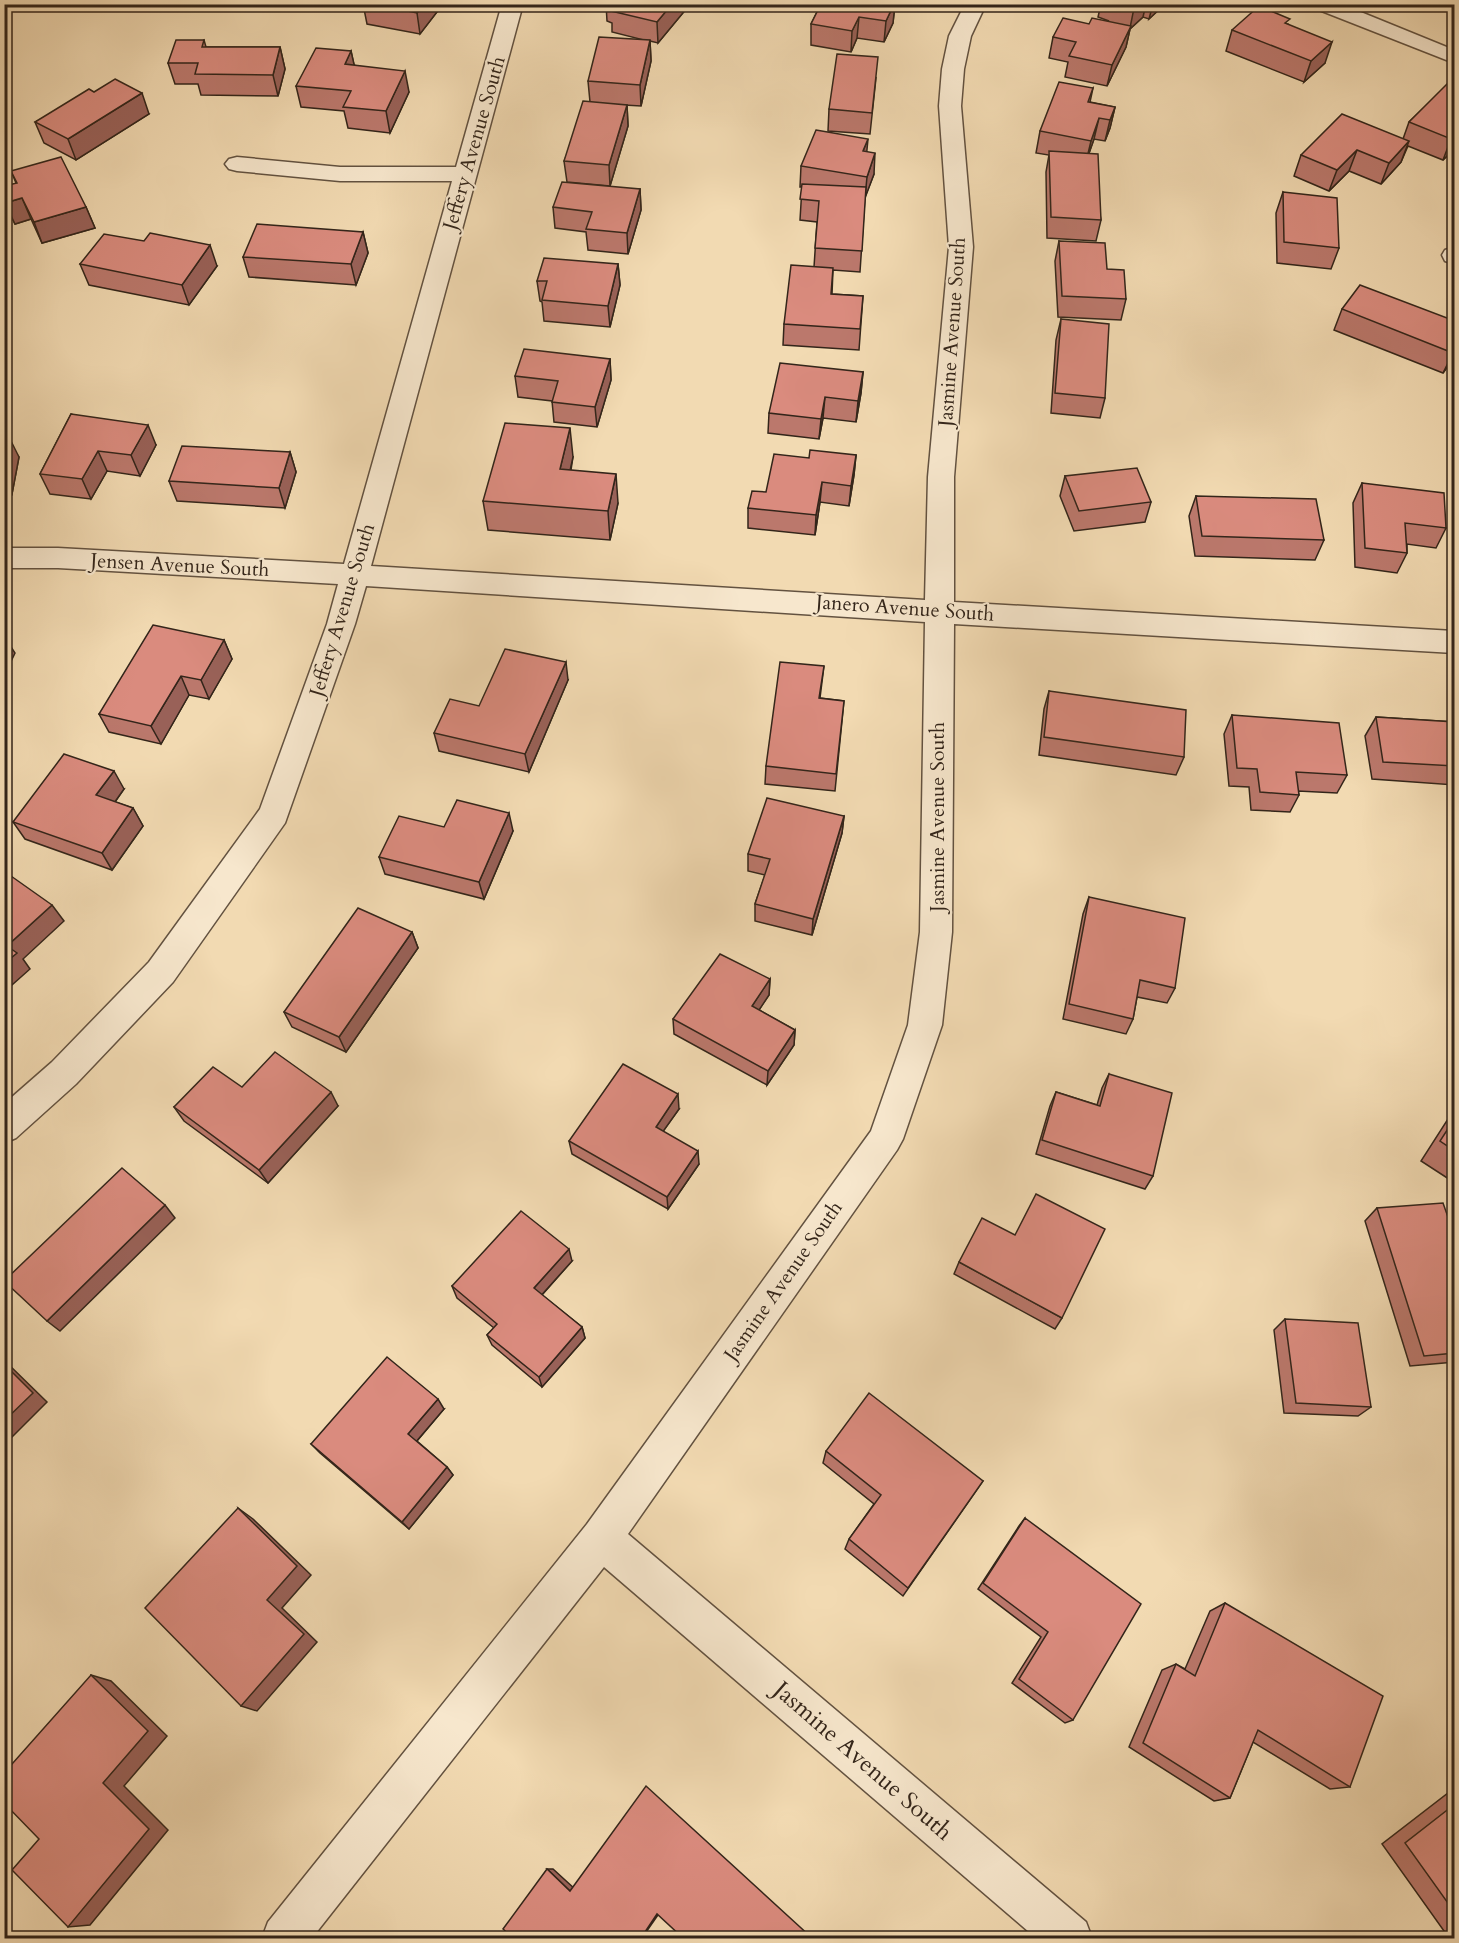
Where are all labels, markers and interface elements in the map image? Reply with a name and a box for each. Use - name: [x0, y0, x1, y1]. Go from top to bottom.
- street label: Jeffery Avenue South: [435, 53, 512, 236]
- street label: Jasmine Avenue South: [932, 236, 972, 431]
- street label: Jeffery Avenue South: [302, 520, 381, 703]
- street label: Jensen Avenue South: [87, 547, 270, 583]
- street label: Janero Avenue South: [812, 588, 995, 628]
- street label: Jasmine Avenue South: [924, 722, 951, 915]
- street label: Jasmine Avenue South: [716, 1196, 848, 1369]
- street label: Jasmine Avenue South: [764, 1672, 960, 1848]

